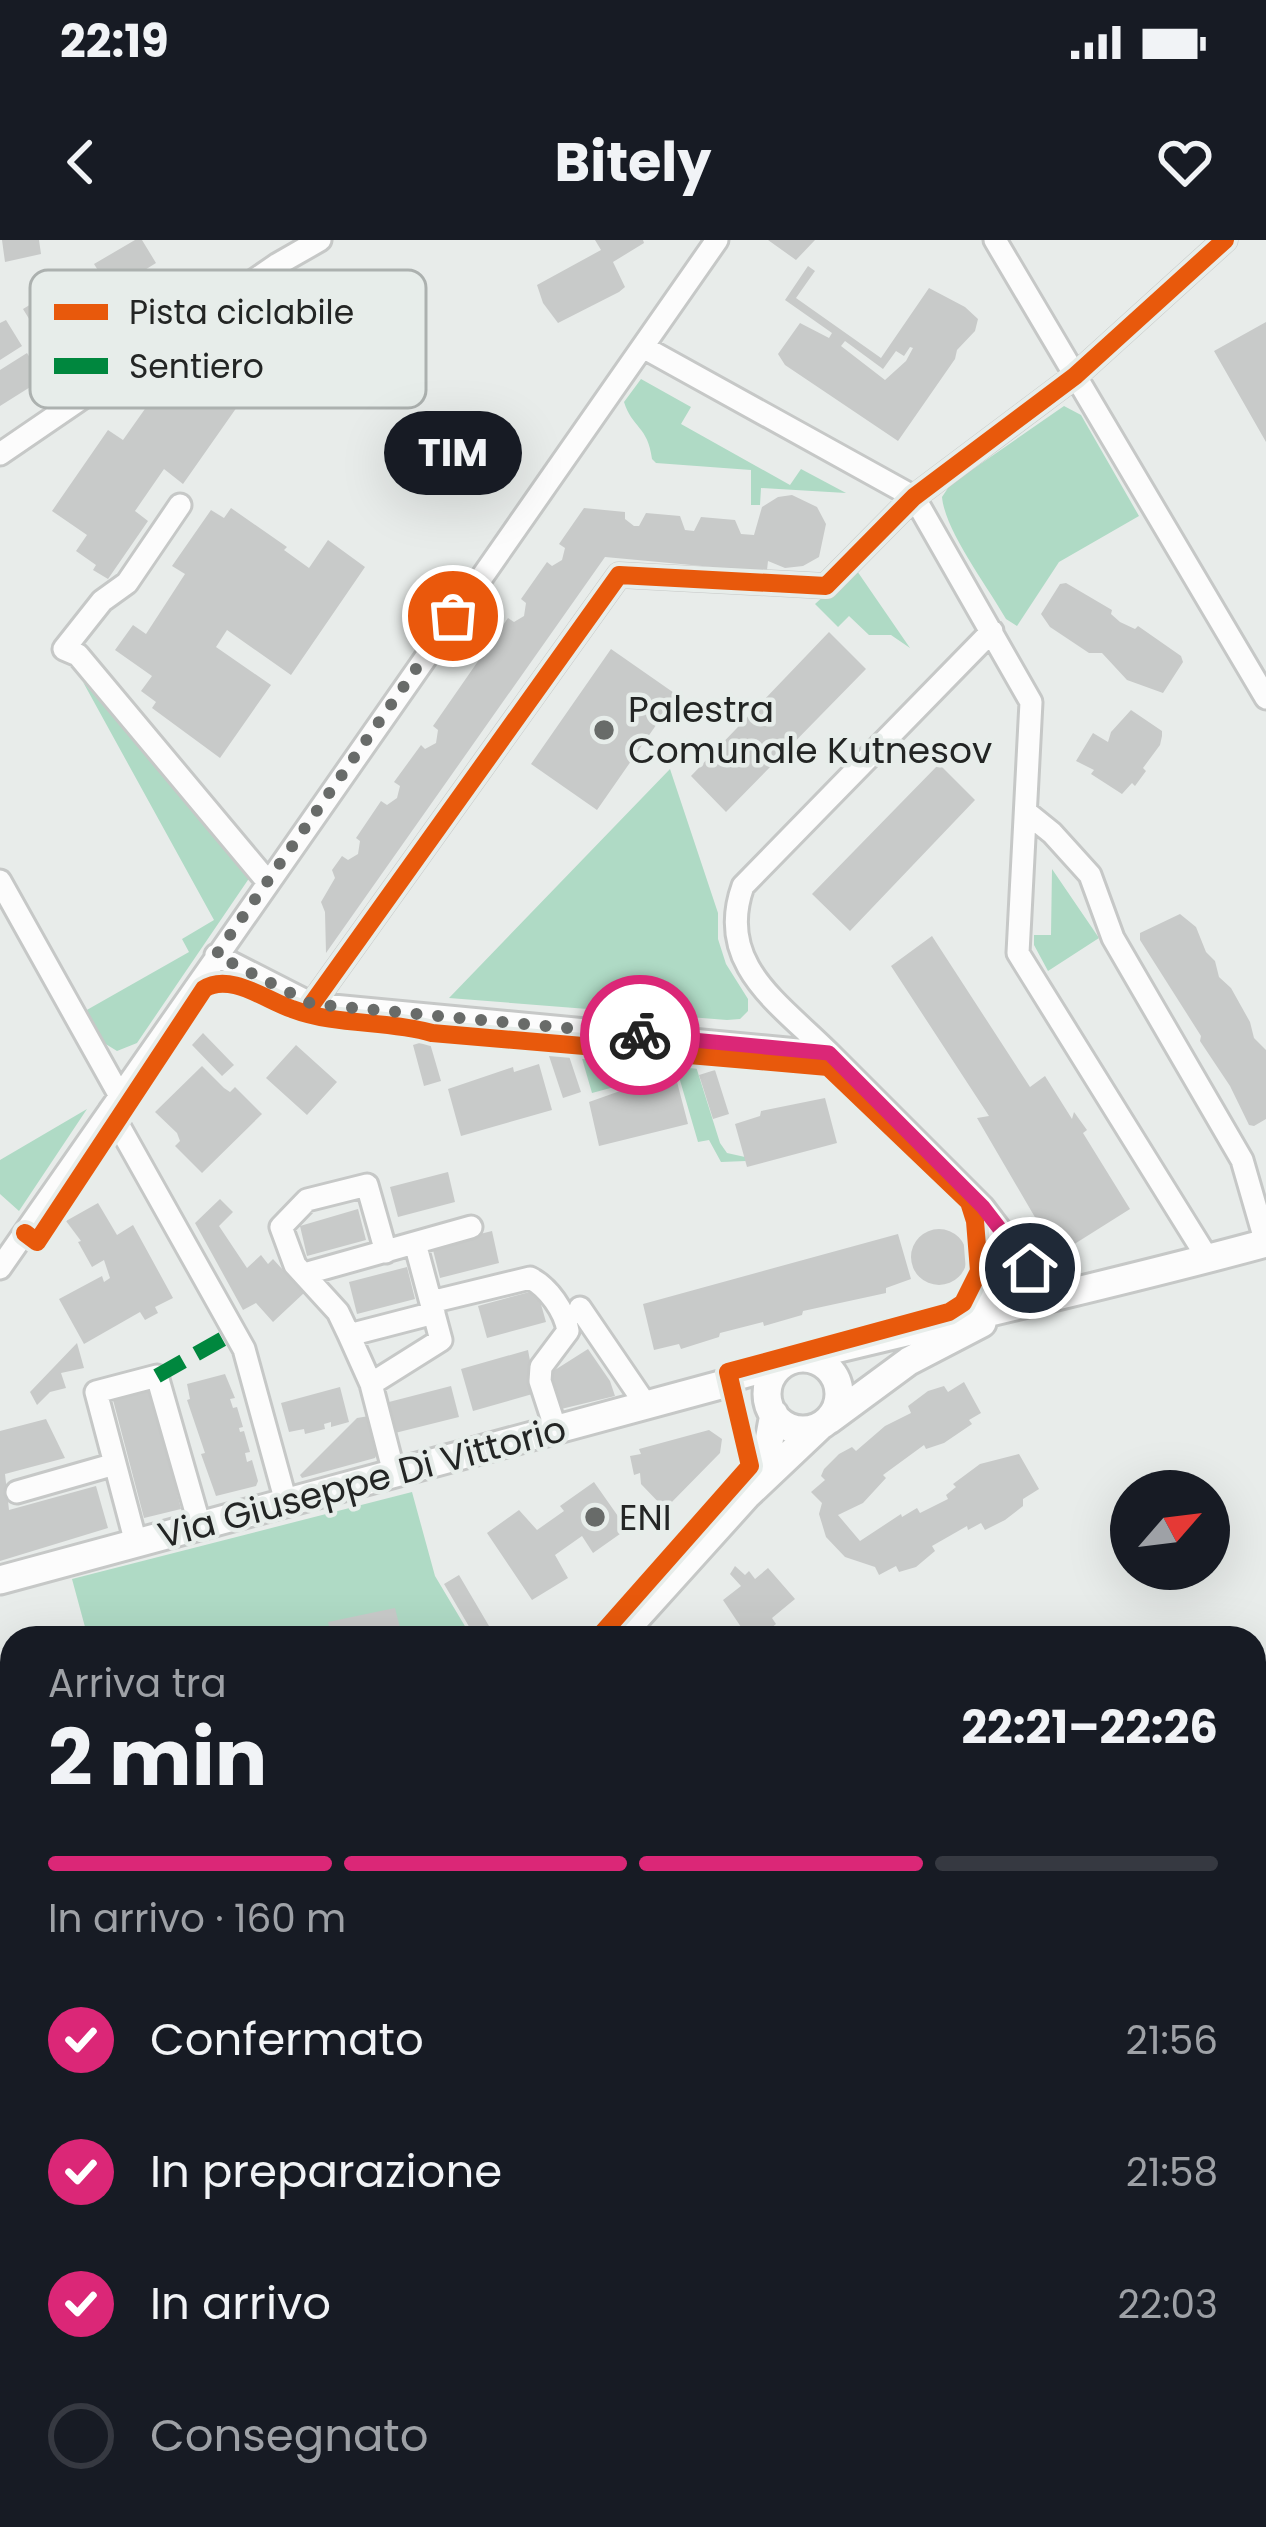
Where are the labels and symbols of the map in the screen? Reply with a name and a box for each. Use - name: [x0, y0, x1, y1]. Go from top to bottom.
- legend: [30, 270, 426, 408]
- text: Pista ciclabile: [129, 289, 354, 336]
- text: Sentiero: [129, 343, 264, 390]
- callout: TIM: [384, 412, 522, 496]
- pin: [402, 565, 504, 667]
- place label: Palestra Comunale Kutnesov: [628, 684, 992, 776]
- marker: Palestra Comunale Kutnesov: [591, 717, 617, 743]
- courier: [580, 975, 700, 1095]
- pin: [979, 1217, 1081, 1319]
- street label: Via Giuseppe Di Vittorio: [152, 1403, 572, 1561]
- north arrow: [1110, 1470, 1230, 1590]
- place label: ENI: [619, 1492, 672, 1543]
- marker: ENI: [582, 1504, 608, 1530]

